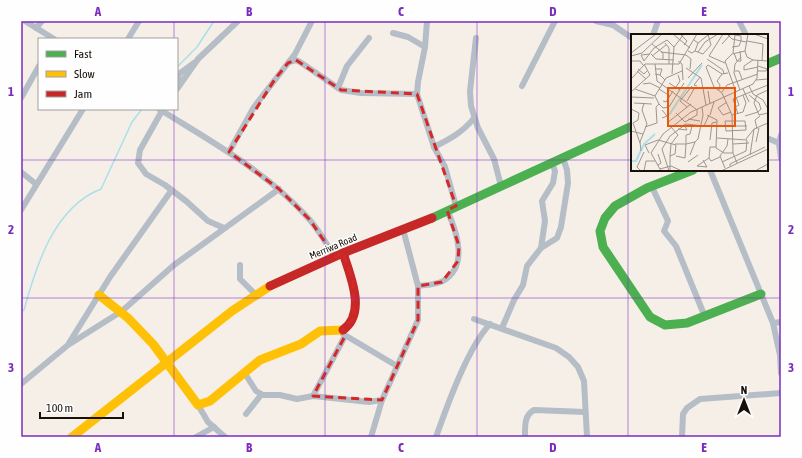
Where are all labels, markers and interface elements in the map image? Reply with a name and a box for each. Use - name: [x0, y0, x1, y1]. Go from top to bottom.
- text: A: [94, 4, 102, 19]
- text: B: [246, 4, 253, 19]
- text: C: [398, 4, 404, 19]
- text: D: [549, 4, 557, 19]
- text: E: [701, 4, 707, 19]
- inset map: [631, 34, 768, 171]
- legend: [38, 38, 178, 110]
- text: Fast: [74, 47, 92, 61]
- text: Slow: [74, 67, 95, 81]
- text: 1: [8, 84, 14, 99]
- text: 1: [788, 84, 794, 99]
- text: Jam: [74, 87, 92, 101]
- text: 2: [8, 222, 14, 237]
- text: 2: [788, 222, 794, 237]
- street label: Merriwa Road: [308, 231, 359, 261]
- text: 3: [8, 360, 14, 375]
- text: 3: [788, 360, 794, 375]
- north arrow: [724, 380, 764, 420]
- text: N: [741, 384, 747, 396]
- scale bar: [40, 394, 123, 420]
- text: 100 m: [46, 401, 73, 415]
- text: A: [94, 440, 102, 455]
- text: B: [246, 440, 253, 455]
- text: C: [398, 440, 404, 455]
- text: D: [549, 440, 557, 455]
- text: E: [701, 440, 707, 455]

